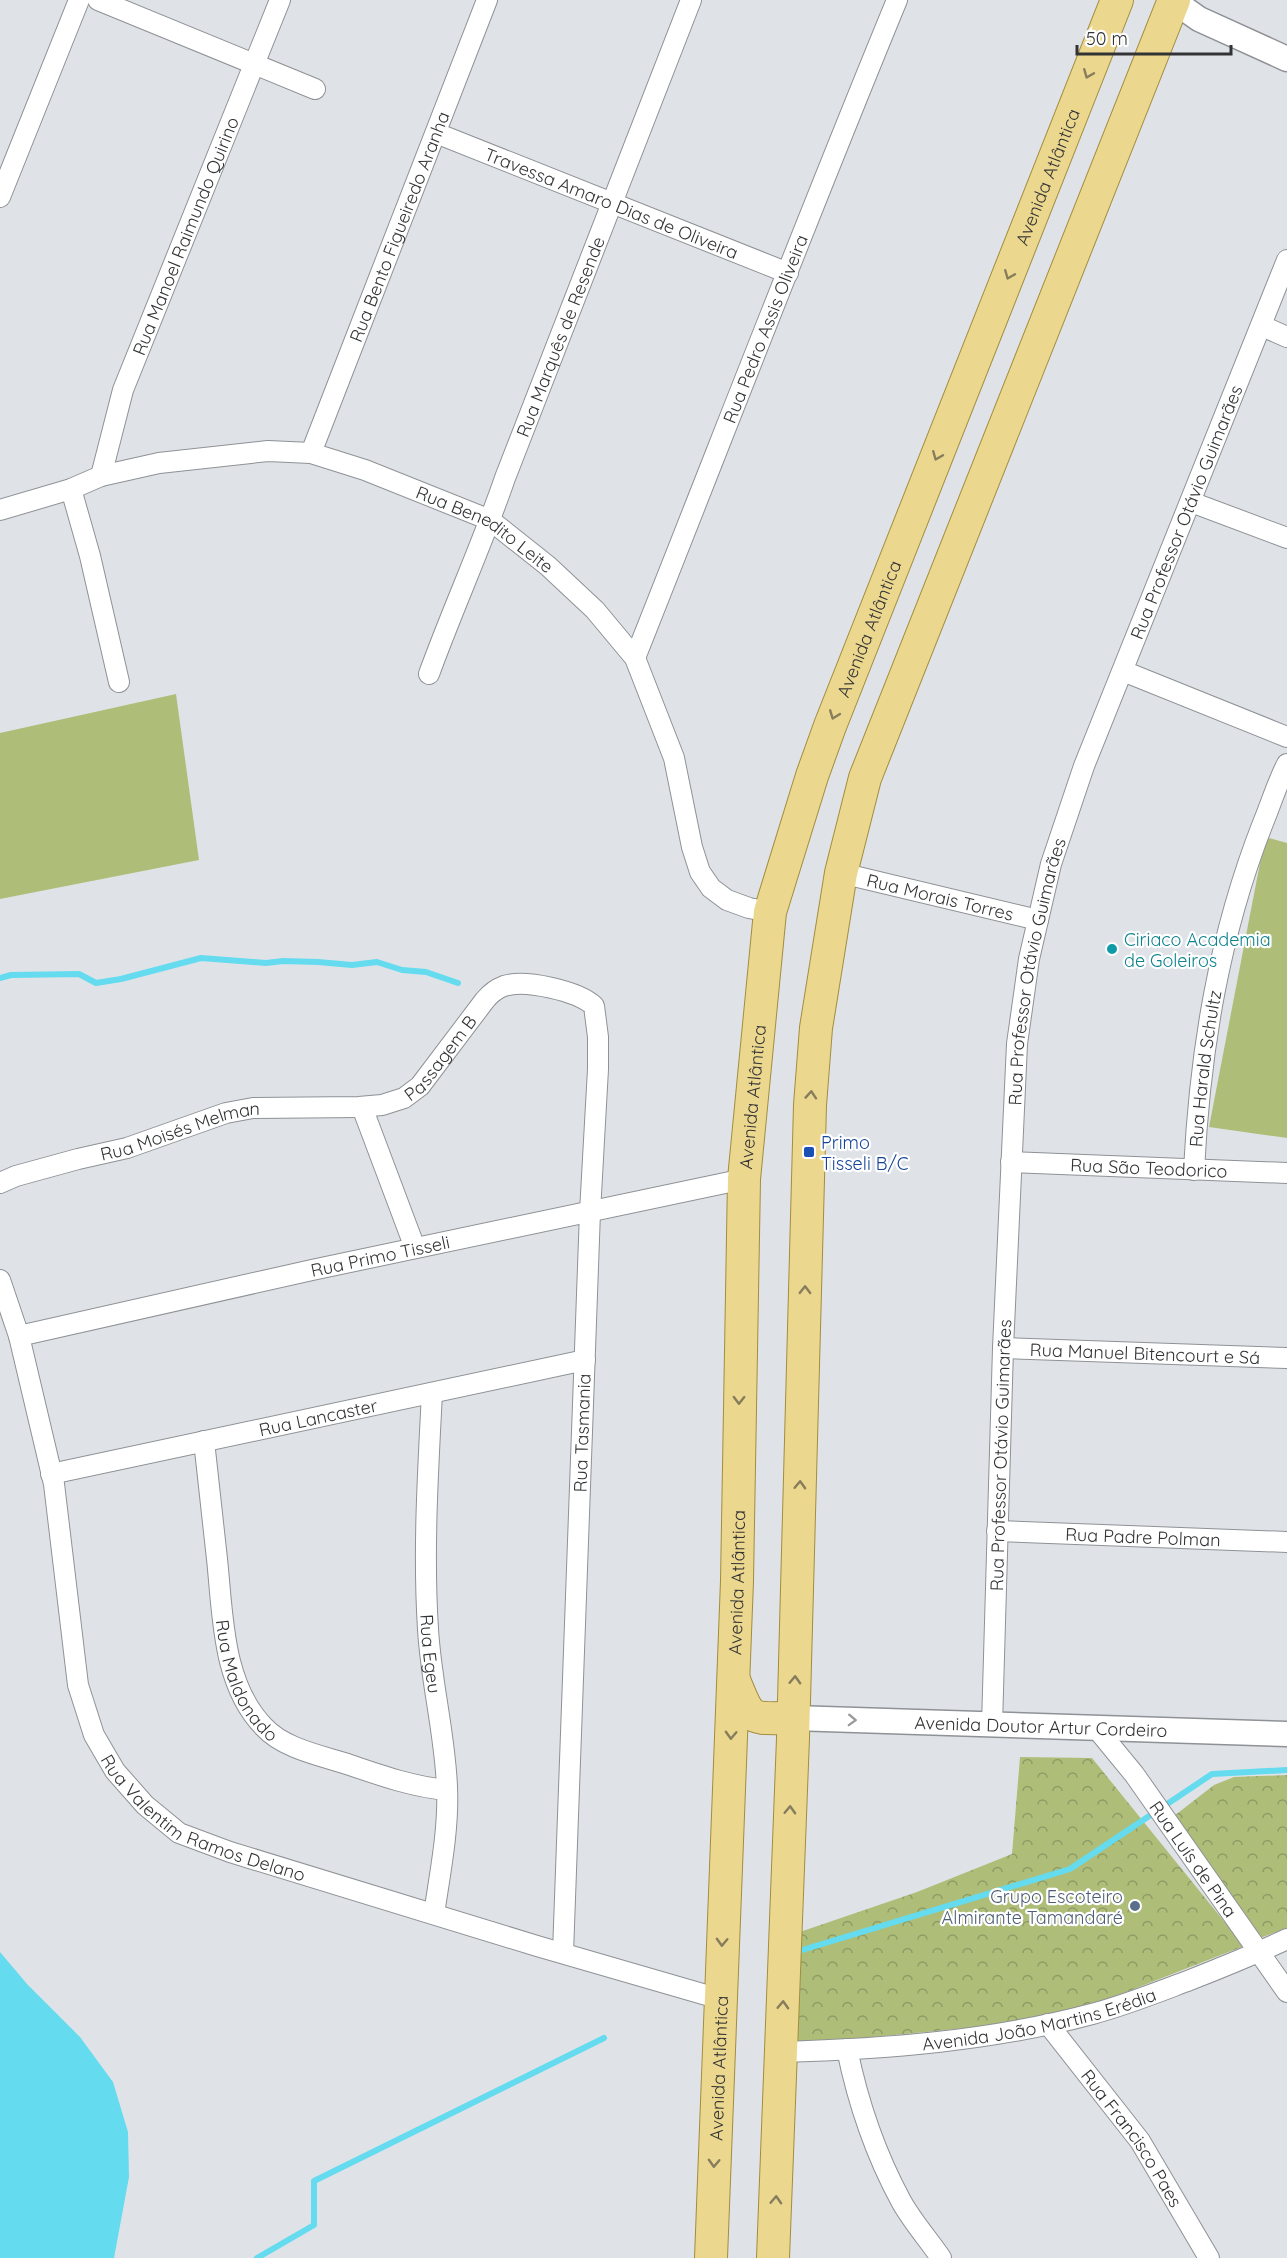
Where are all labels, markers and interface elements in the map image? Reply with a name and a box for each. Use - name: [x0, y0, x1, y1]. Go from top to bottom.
- scale bar: [1077, 18, 1232, 56]
- text: 50 m: [1086, 27, 1128, 50]
- one-way arrow: [1083, 68, 1095, 79]
- street label: Avenida Atlântica: [1010, 105, 1085, 248]
- street label: Rua Bento Figueiredo Aranha: [344, 108, 454, 345]
- street label: Rua Manoel Raimundo Quirino: [127, 113, 243, 358]
- street label: Travessa Amaro Dias de Oliveira: [481, 142, 742, 264]
- street label: Rua Pedro Assis Oliveira: [717, 231, 812, 426]
- street label: Rua Marquês de Resende: [511, 233, 609, 440]
- one-way arrow: [1003, 269, 1016, 280]
- street label: Rua Professor Otávio Guimarães: [1125, 382, 1247, 642]
- one-way arrow: [932, 450, 944, 461]
- street label: Rua Benedito Leite: [413, 480, 558, 578]
- street label: Avenida Atlântica: [831, 557, 906, 700]
- one-way arrow: [829, 709, 841, 720]
- street label: Rua Professor Otávio Guimarães: [1003, 835, 1071, 1106]
- street label: Rua Morais Torres: [864, 868, 1016, 925]
- place label: Ciriaco Academia de Goleiros: [1124, 928, 1271, 972]
- marker: Ciriaco Academia de Goleiros: [1105, 942, 1119, 956]
- street label: Rua Harald Schultz: [1184, 988, 1226, 1148]
- street label: Passagem B: [399, 1010, 481, 1106]
- street label: Avenida Atlântica: [734, 1024, 770, 1170]
- one-way arrow: [804, 1090, 817, 1099]
- street label: Rua Moisés Melman: [98, 1096, 260, 1165]
- place label: Primo Tisseli B/C: [821, 1131, 909, 1175]
- marker: Primo Tisseli B/C: [802, 1145, 816, 1159]
- street label: Rua São Teodorico: [1070, 1153, 1228, 1182]
- street label: Rua Primo Tisseli: [309, 1230, 452, 1281]
- one-way arrow: [799, 1285, 812, 1294]
- street label: Rua Professor Otávio Guimarães: [984, 1319, 1016, 1591]
- street label: Rua Manuel Bitencourt e Sá: [1029, 1337, 1260, 1369]
- street label: Rua Tasmania: [568, 1373, 596, 1493]
- street label: Rua Lancaster: [257, 1393, 379, 1441]
- one-way arrow: [733, 1395, 745, 1404]
- one-way arrow: [794, 1480, 806, 1489]
- street label: Avenida Atlântica: [723, 1510, 750, 1655]
- street label: Rua Padre Polman: [1065, 1522, 1221, 1551]
- street label: Rua Egeu: [416, 1614, 447, 1695]
- street label: Rua Maldonado: [211, 1618, 283, 1746]
- one-way arrow: [788, 1675, 801, 1684]
- street label: Avenida Doutor Artur Cordeiro: [914, 1710, 1168, 1742]
- one-way arrow: [847, 1714, 856, 1727]
- one-way arrow: [724, 1731, 737, 1740]
- street label: Rua Valentim Ramos Delano: [96, 1750, 308, 1886]
- street label: Rua Luís de Pina: [1145, 1796, 1242, 1922]
- one-way arrow: [784, 1805, 797, 1814]
- place label: Grupo Escoteiro Almirante Tamandaré: [942, 1885, 1123, 1929]
- marker: Grupo Escoteiro Almirante Tamandaré: [1128, 1899, 1142, 1913]
- one-way arrow: [715, 1938, 728, 1947]
- street label: Avenida João Martins Erédia: [921, 1982, 1159, 2055]
- street label: Avenida Atlântica: [704, 1995, 733, 2141]
- one-way arrow: [776, 2000, 789, 2009]
- street label: Rua Francisco Paes: [1076, 2064, 1188, 2211]
- one-way arrow: [708, 2158, 720, 2167]
- one-way arrow: [769, 2195, 782, 2204]

